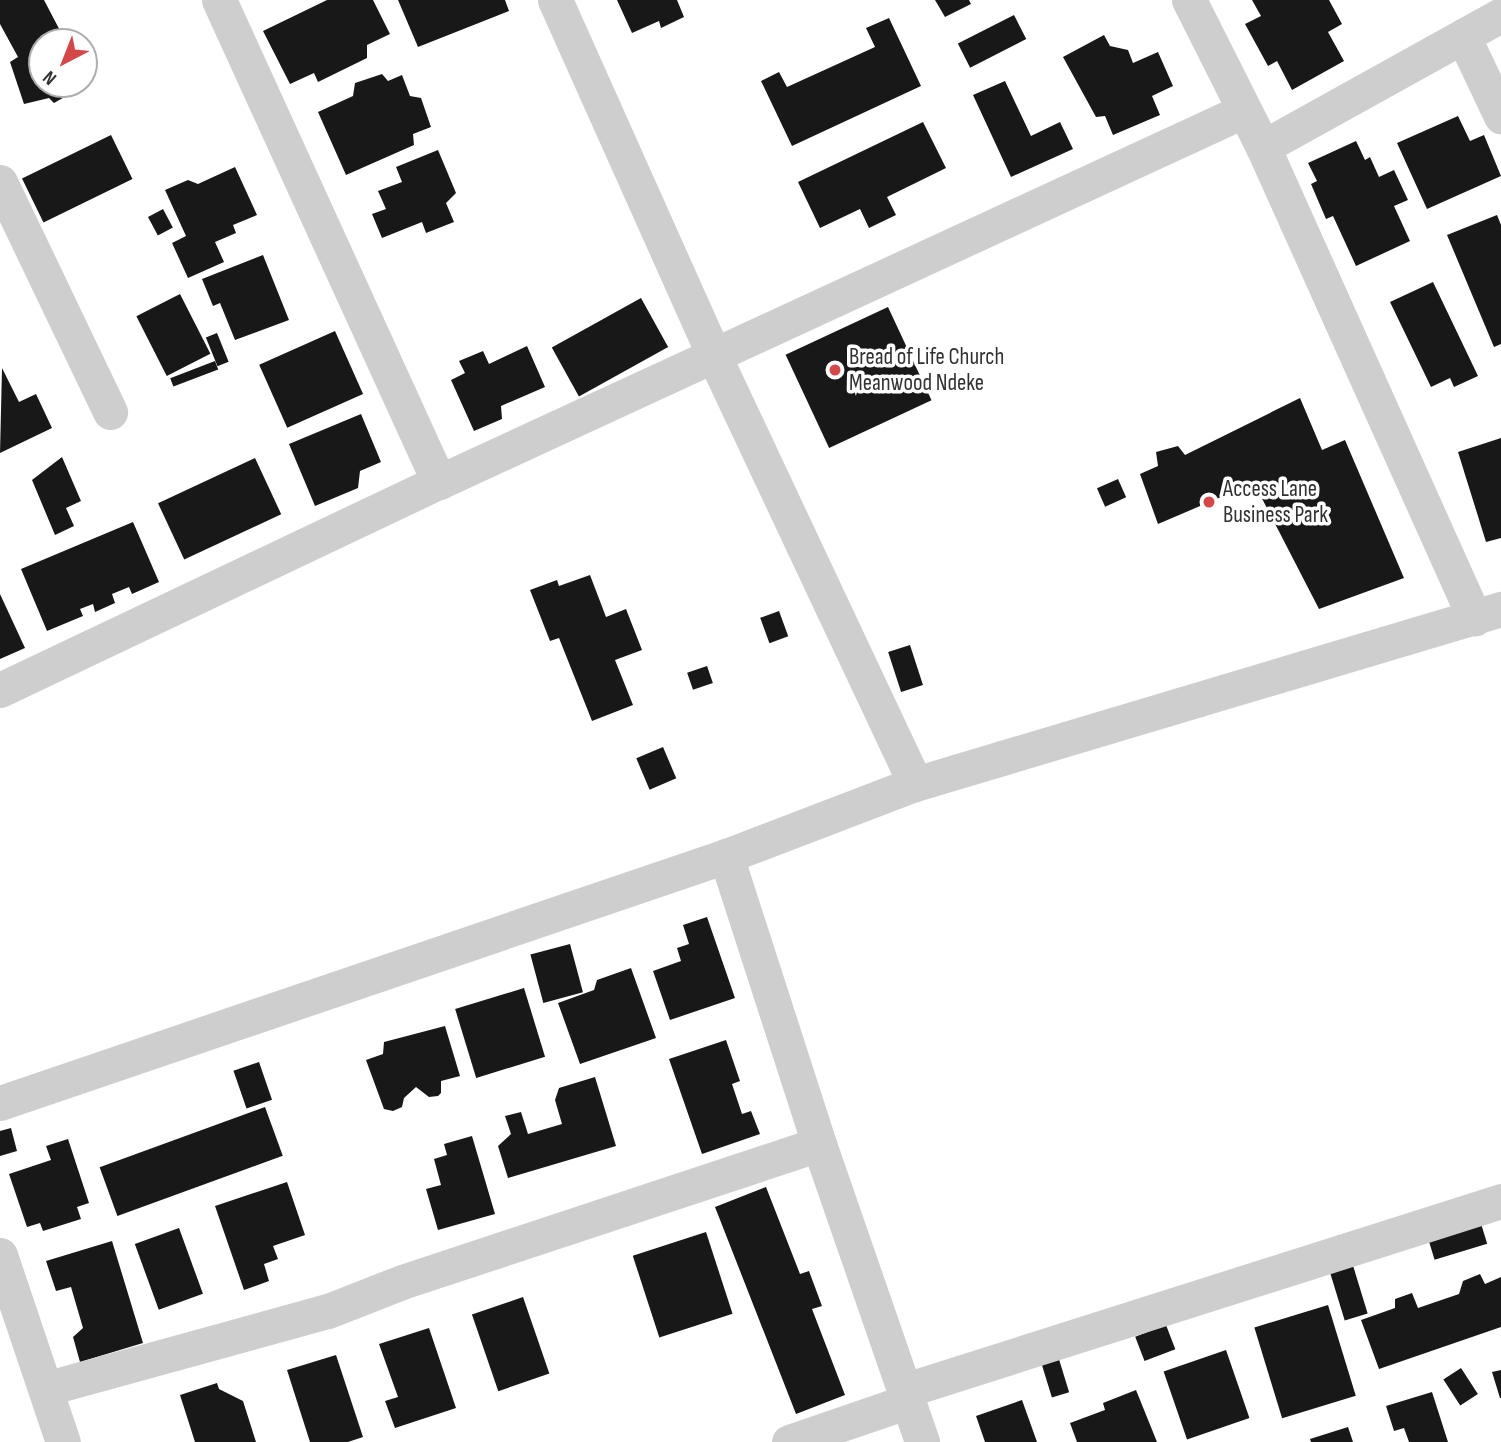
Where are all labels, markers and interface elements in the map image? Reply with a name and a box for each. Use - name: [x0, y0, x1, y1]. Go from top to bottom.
- north arrow: [28, 28, 98, 98]
- text: N: [38, 66, 61, 89]
- place label: Bread of Life Church Meanwood Ndeke: [849, 343, 1004, 397]
- marker: Bread of Life Church Meanwood Ndeke: [827, 362, 843, 378]
- place label: Access Lane Business Park: [1223, 475, 1328, 529]
- marker: Access Lane Business Park: [1201, 494, 1217, 510]

